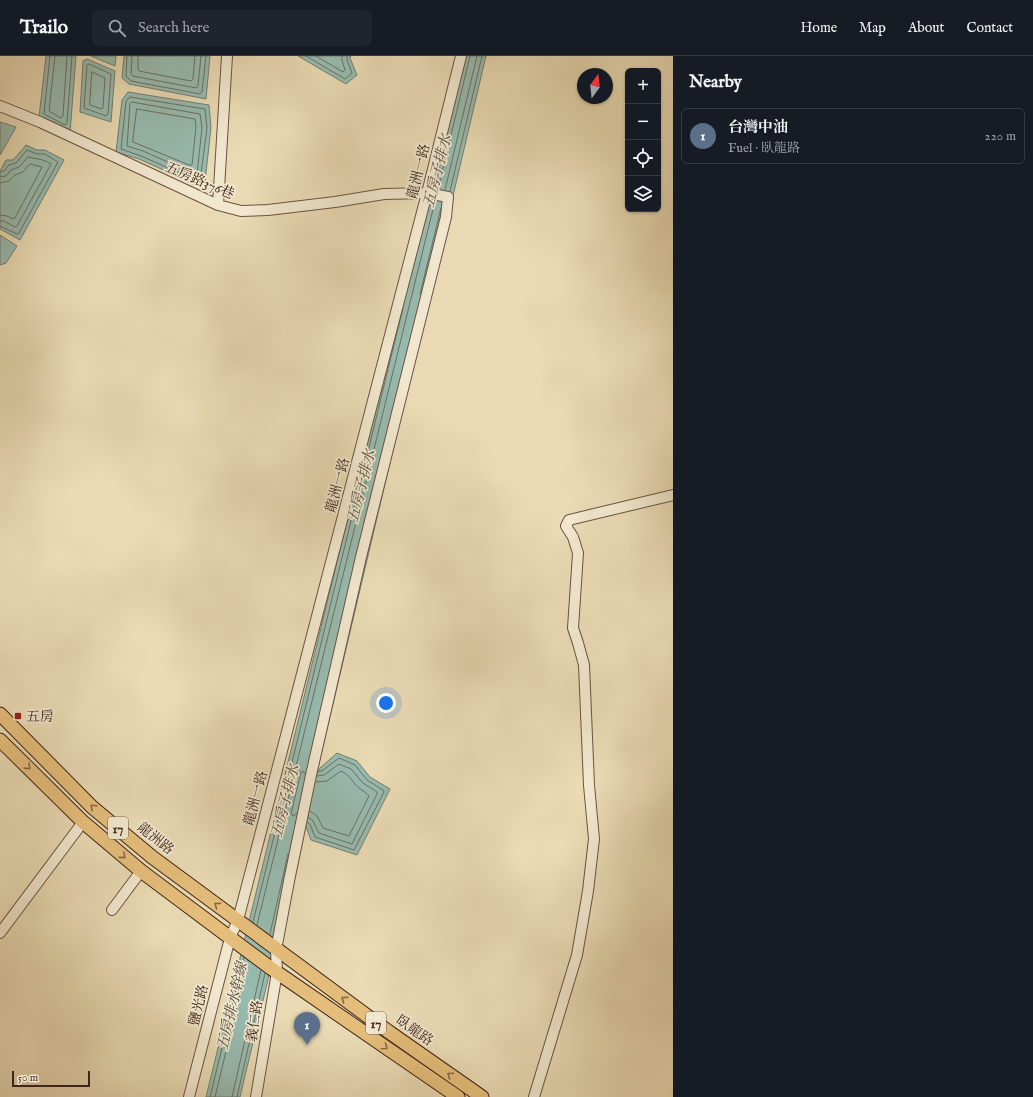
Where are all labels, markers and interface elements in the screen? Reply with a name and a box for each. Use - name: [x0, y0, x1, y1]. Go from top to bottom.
- search box: [92, 10, 372, 46]
- text: Trailo: [20, 16, 68, 40]
- icon: search: [106, 17, 128, 39]
- text: Search here: [138, 18, 209, 37]
- text: Home: [801, 19, 837, 37]
- text: Map: [859, 19, 886, 37]
- text: About: [908, 19, 944, 37]
- text: Contact: [966, 19, 1013, 37]
- north arrow: [577, 68, 613, 104]
- map controls: [625, 68, 661, 212]
- button: +: [625, 68, 661, 104]
- text: Nearby: [689, 72, 742, 93]
- button: −: [625, 104, 661, 140]
- text: 台灣中油: [728, 118, 788, 137]
- text: 1: [701, 128, 705, 145]
- text: 220 m: [985, 128, 1016, 145]
- water label: 五房子排水: [419, 131, 456, 210]
- button: locate: [625, 140, 661, 176]
- text: Fuel · 臥龍路: [728, 140, 800, 157]
- street label: 龍洲一路: [403, 142, 434, 201]
- street label: 五房路376巷: [162, 158, 237, 204]
- button: layers: [625, 176, 661, 212]
- water label: 五房子排水: [343, 446, 380, 525]
- street label: 龍洲一路: [322, 456, 354, 515]
- your location: [376, 693, 396, 713]
- place label: 五房: [26, 708, 54, 726]
- marker: 五房: [13, 711, 23, 721]
- water label: 五房子排水: [267, 761, 304, 840]
- one-way arrow: [23, 762, 31, 770]
- street label: 龍洲一路: [240, 769, 272, 828]
- one-way arrow: [90, 804, 98, 811]
- road number: 17: [108, 817, 128, 839]
- street label: 龍洲路: [133, 819, 177, 859]
- one-way arrow: [118, 851, 126, 858]
- one-way arrow: [214, 903, 221, 910]
- water label: 五房排水幹線: [213, 958, 252, 1052]
- street label: 鹽光路: [185, 983, 213, 1028]
- one-way arrow: [342, 997, 349, 1004]
- street label: 義仁路: [243, 999, 267, 1043]
- street label: 臥龍路: [392, 1011, 437, 1050]
- pin: 1: [294, 1012, 320, 1045]
- road number: 17: [366, 1012, 386, 1034]
- one-way arrow: [381, 1042, 388, 1050]
- scale bar: [12, 1069, 90, 1088]
- text: 50 m: [18, 1071, 38, 1085]
- one-way arrow: [448, 1073, 455, 1080]

